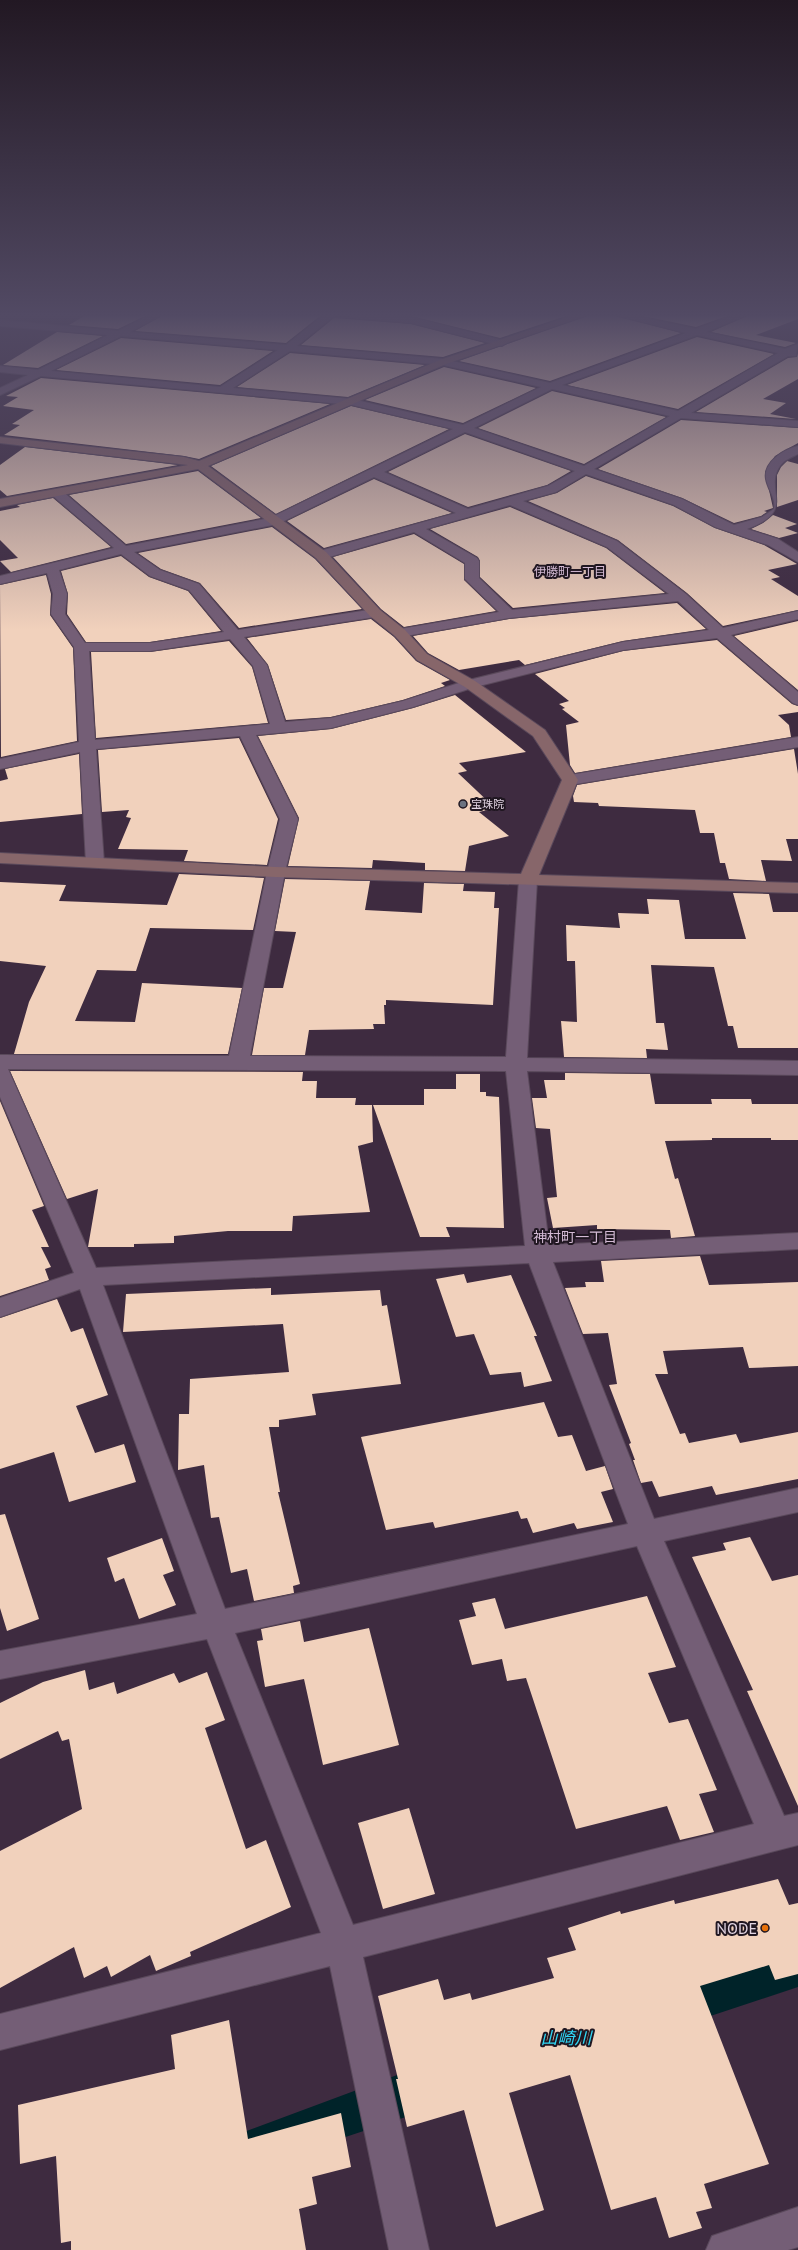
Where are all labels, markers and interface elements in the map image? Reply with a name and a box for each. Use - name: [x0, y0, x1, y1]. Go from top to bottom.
- district label: 伊勝町一丁目: [534, 564, 606, 579]
- place label: 宝珠院: [471, 797, 504, 811]
- marker: 宝珠院: [458, 799, 468, 809]
- district label: 神村町一丁目: [533, 1228, 617, 1246]
- place label: NODE: [716, 1918, 757, 1938]
- marker: NODE: [760, 1923, 770, 1933]
- water label: 山崎川: [541, 2027, 593, 2049]

